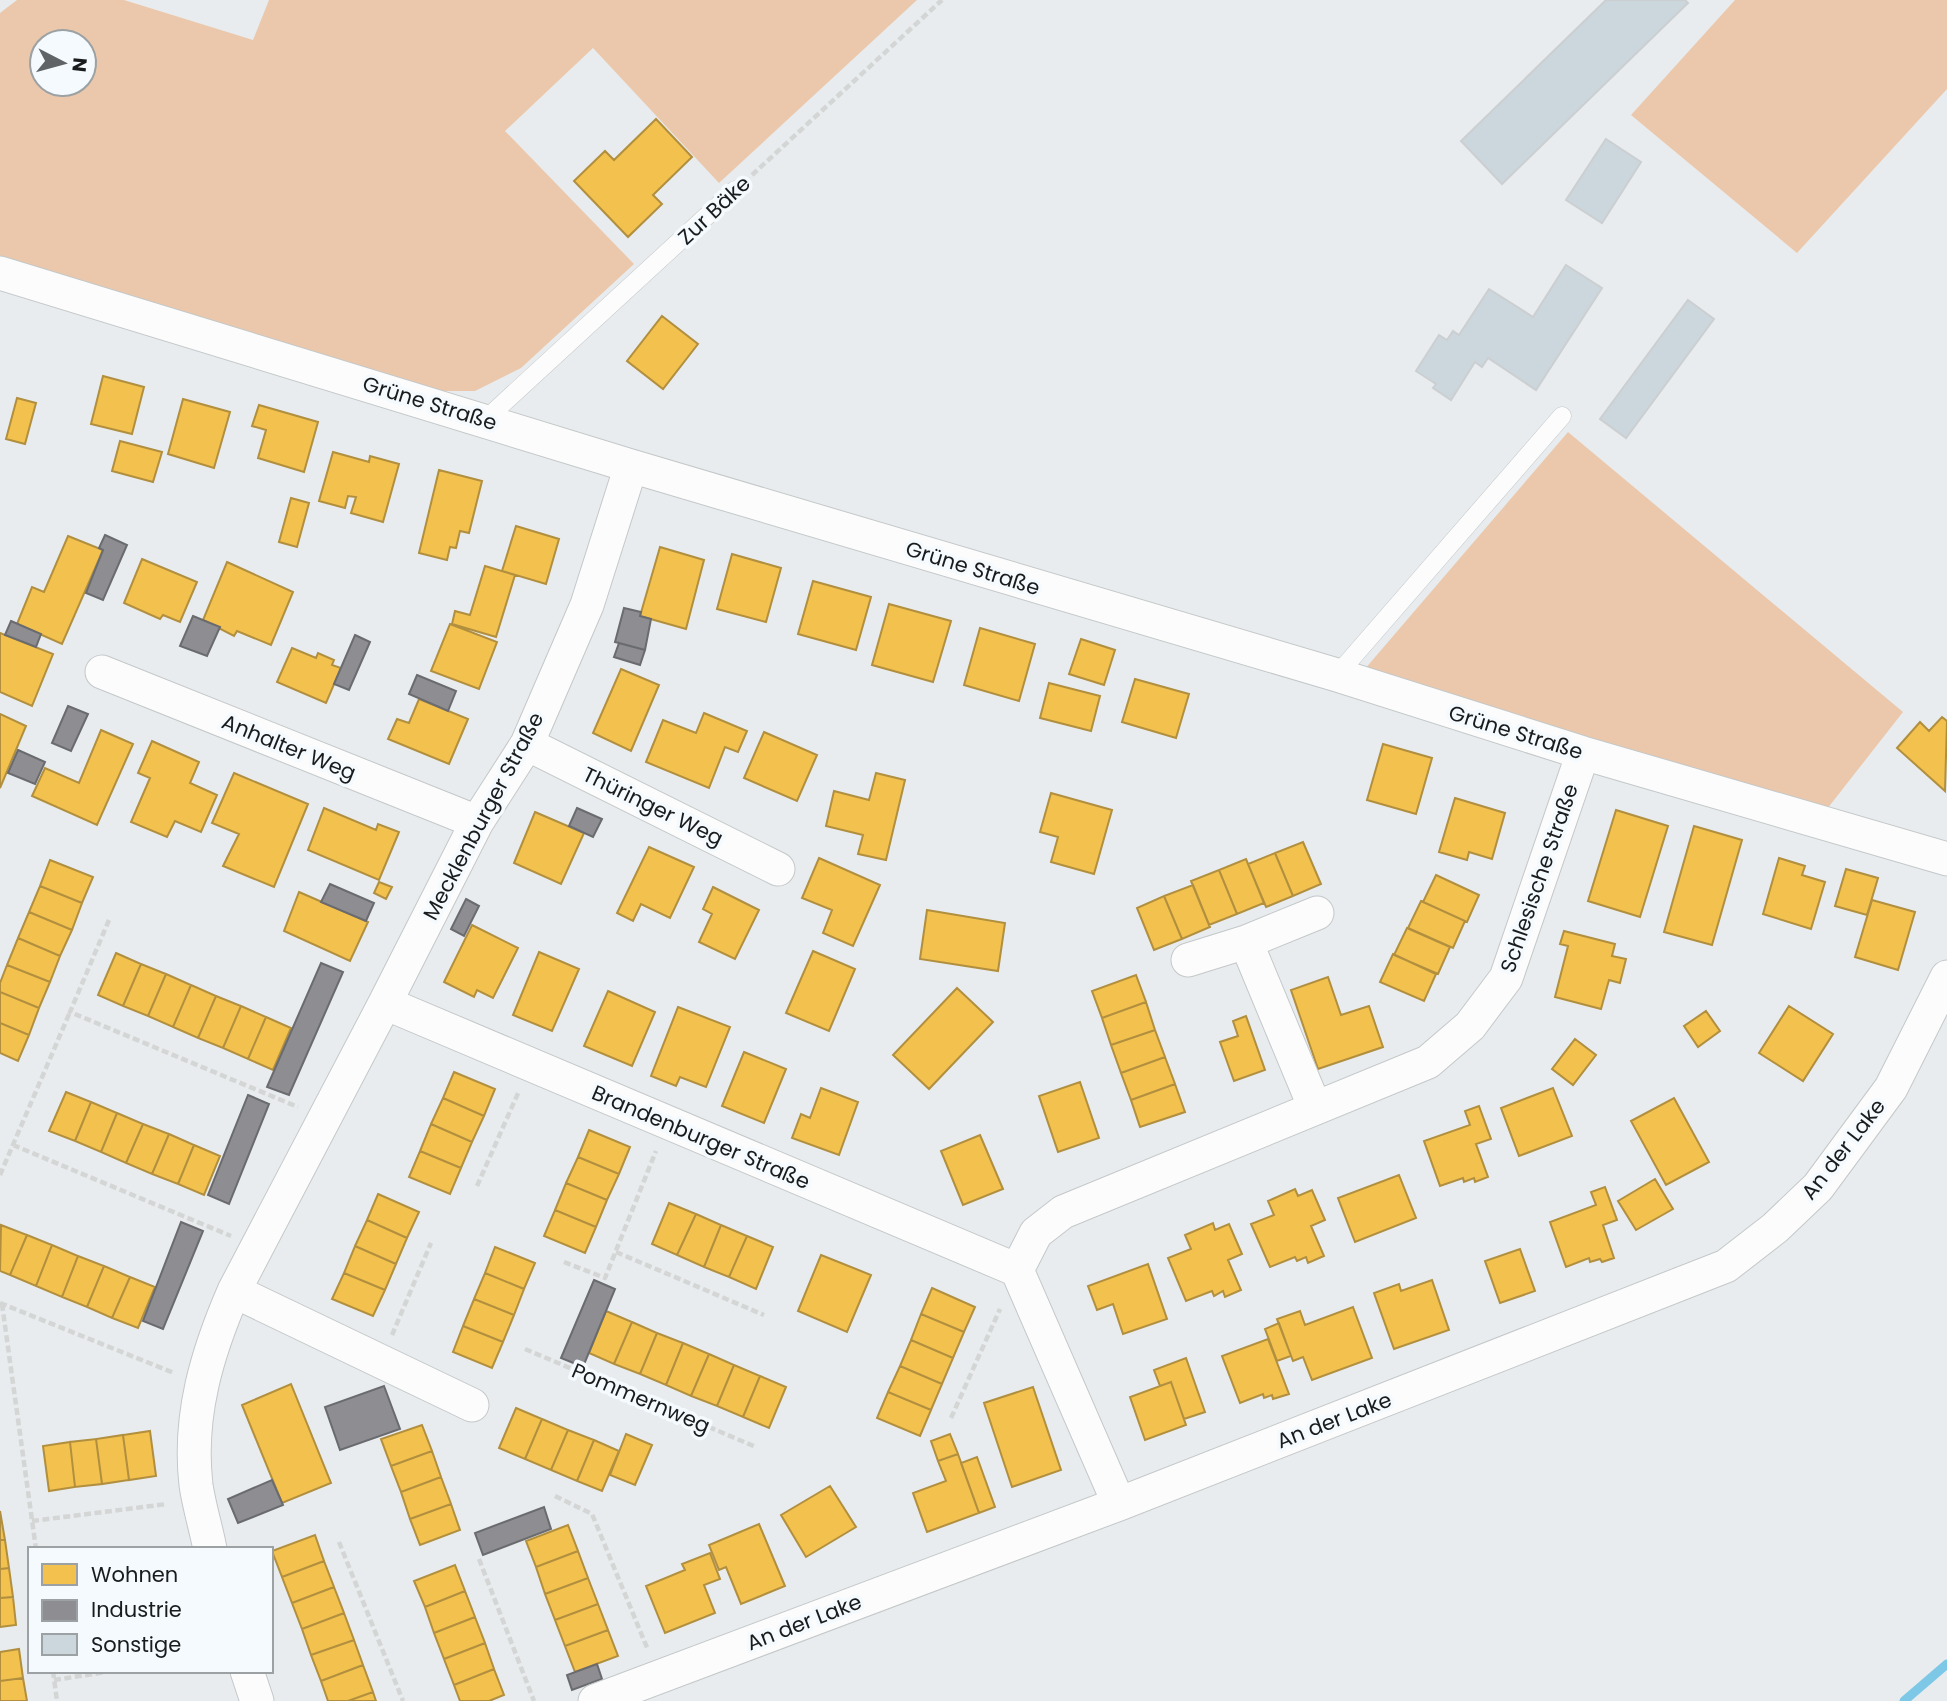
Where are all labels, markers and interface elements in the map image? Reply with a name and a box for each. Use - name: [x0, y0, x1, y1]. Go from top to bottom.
- north arrow: [28, 28, 98, 98]
- text: N: [65, 56, 94, 73]
- street label: Zur Bäke: [672, 169, 756, 251]
- street label: Grüne Straße: [359, 369, 501, 437]
- street label: Grüne Straße: [902, 534, 1044, 602]
- street label: Grüne Straße: [1445, 698, 1587, 766]
- street label: Anhalter Weg: [218, 707, 360, 787]
- street label: Mecklenburger Straße: [416, 707, 550, 925]
- street label: Thüringer Weg: [578, 759, 728, 853]
- street label: Schlesische Straße: [1493, 780, 1585, 976]
- street label: Brandenburger Straße: [587, 1078, 815, 1196]
- street label: An der Lake: [1794, 1092, 1892, 1206]
- street label: Pommernweg: [567, 1356, 715, 1440]
- street label: An der Lake: [1272, 1385, 1396, 1455]
- legend: [28, 1547, 273, 1673]
- text: Wohnen: [91, 1560, 178, 1589]
- street label: An der Lake: [742, 1587, 866, 1657]
- text: Industrie: [91, 1595, 182, 1624]
- text: Sonstige: [91, 1630, 181, 1659]

